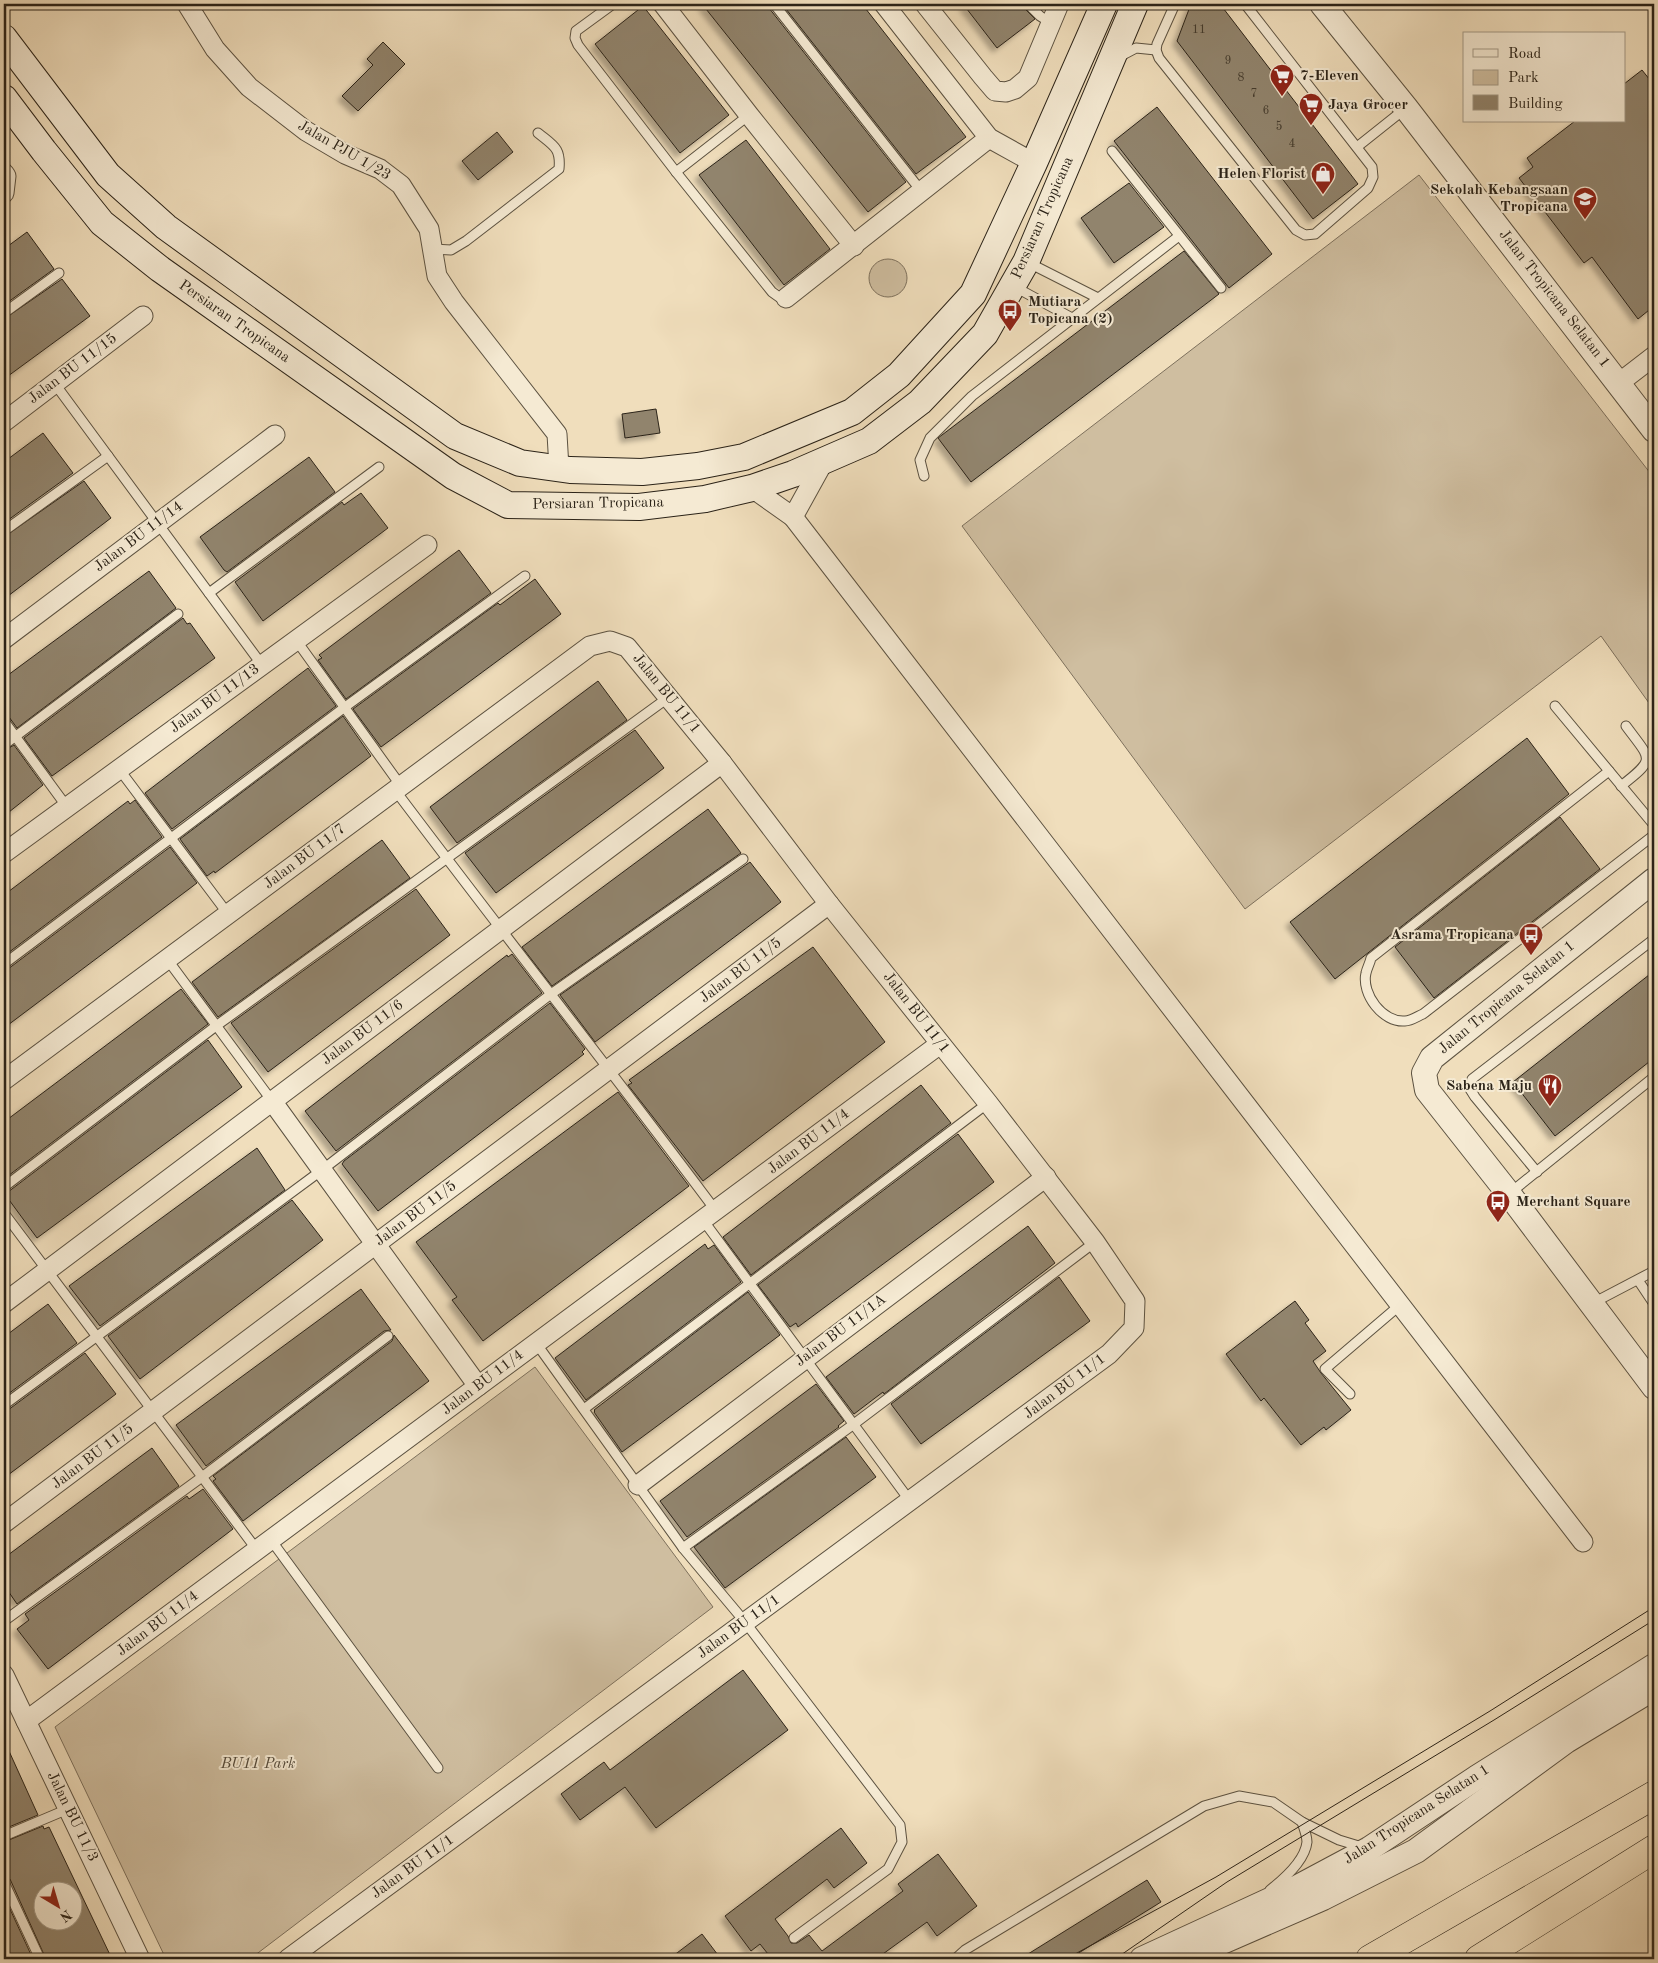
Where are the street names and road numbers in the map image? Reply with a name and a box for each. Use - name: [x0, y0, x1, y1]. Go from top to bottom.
- street label: Jalan PJU 1/23: [295, 118, 393, 184]
- street label: Persiaran Tropicana: [1009, 154, 1077, 281]
- street label: Jalan Tropicana Selatan 1: [1496, 227, 1612, 371]
- street label: Persiaran Tropicana: [176, 278, 293, 366]
- street label: Jalan BU 11/15: [26, 331, 120, 407]
- street label: Persiaran Tropicana: [532, 495, 665, 513]
- street label: Jalan BU 11/14: [92, 499, 186, 575]
- street label: Jalan BU 11/1: [629, 651, 703, 737]
- street label: Jalan BU 11/13: [167, 662, 263, 736]
- street label: Jalan BU 11/7: [261, 822, 349, 892]
- street label: Jalan BU 11/5: [697, 936, 785, 1006]
- street label: Jalan Tropicana Selatan 1: [1436, 939, 1578, 1057]
- street label: Jalan BU 11/1: [880, 970, 952, 1056]
- street label: Jalan BU 11/6: [319, 998, 407, 1068]
- street label: Jalan BU 11/4: [765, 1107, 853, 1177]
- street label: Jalan BU 11/5: [372, 1179, 460, 1249]
- street label: Jalan BU 11/1A: [793, 1292, 890, 1370]
- street label: Jalan BU 11/4: [439, 1348, 527, 1418]
- street label: Jalan BU 11/1: [1021, 1352, 1109, 1422]
- street label: Jalan BU 11/5: [49, 1422, 137, 1492]
- street label: Jalan BU 11/4: [114, 1589, 202, 1659]
- street label: Jalan BU 11/1: [695, 1592, 783, 1662]
- street label: Jalan Tropicana Selatan 1: [1341, 1762, 1493, 1868]
- street label: Jalan BU 11/3: [44, 1770, 100, 1864]
- street label: Jalan BU 11/1: [369, 1832, 457, 1902]

